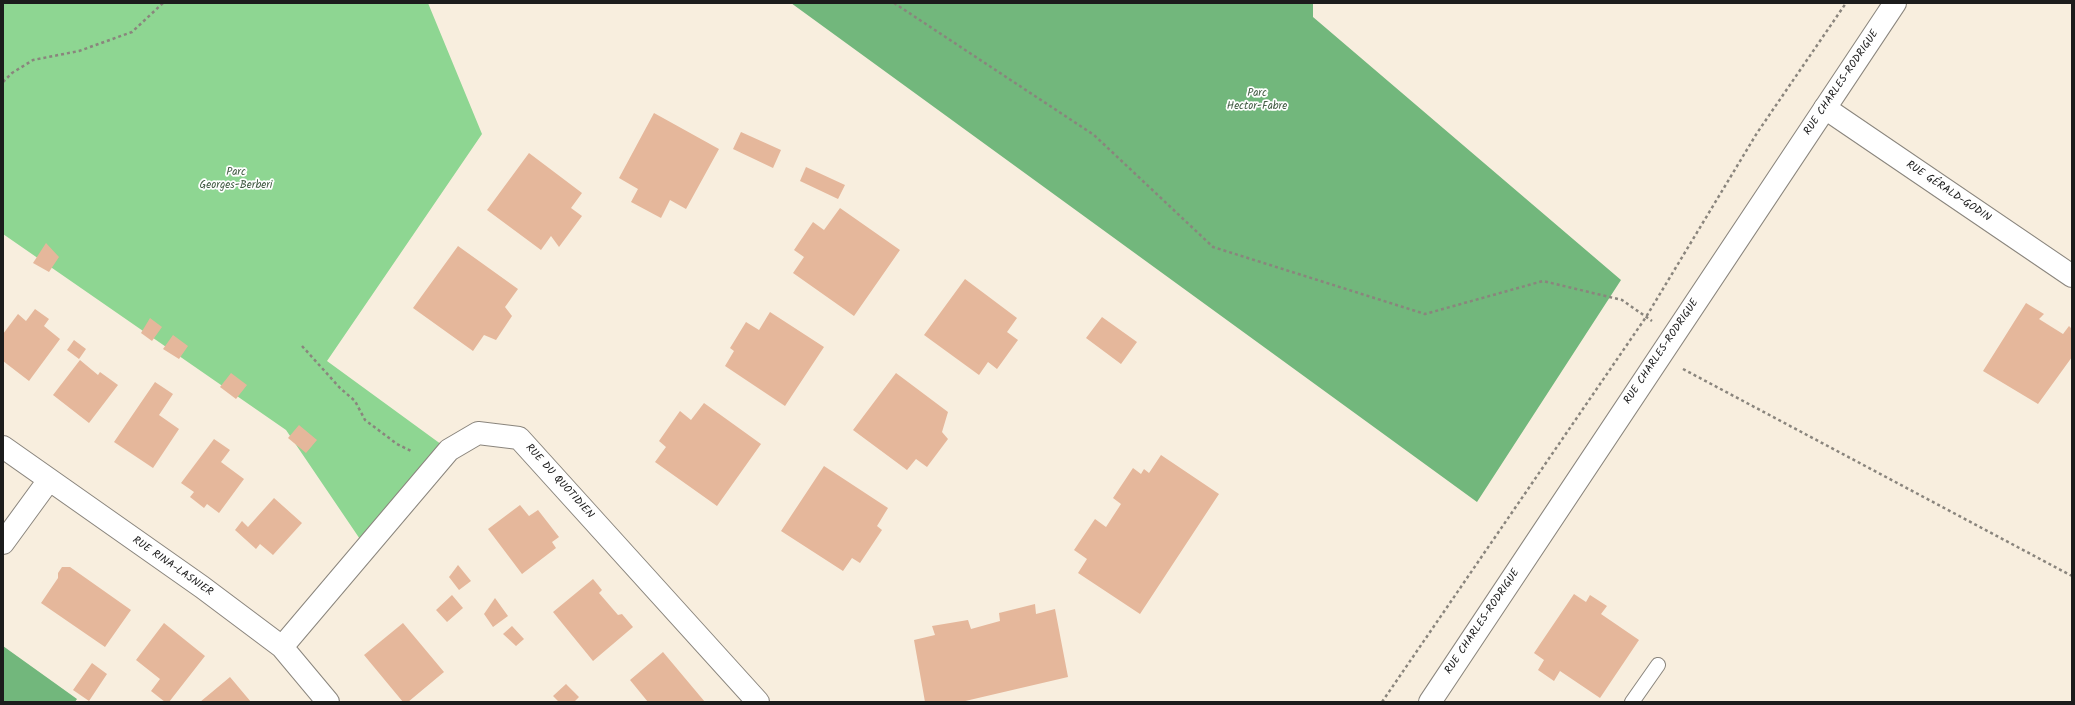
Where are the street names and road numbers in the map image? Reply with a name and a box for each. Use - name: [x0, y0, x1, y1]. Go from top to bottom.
- street label: RUE CHARLES-RODRIGUE: [1802, 28, 1882, 138]
- street label: RUE GÉRALD-GODIN: [1903, 159, 1993, 225]
- street label: RUE CHARLES-RODRIGUE: [1622, 297, 1702, 407]
- street label: RUE DU QUOTIDIEN: [522, 442, 596, 522]
- street label: RUE RINA-LASNIER: [129, 534, 215, 600]
- street label: RUE CHARLES-RODRIGUE: [1443, 567, 1523, 677]

